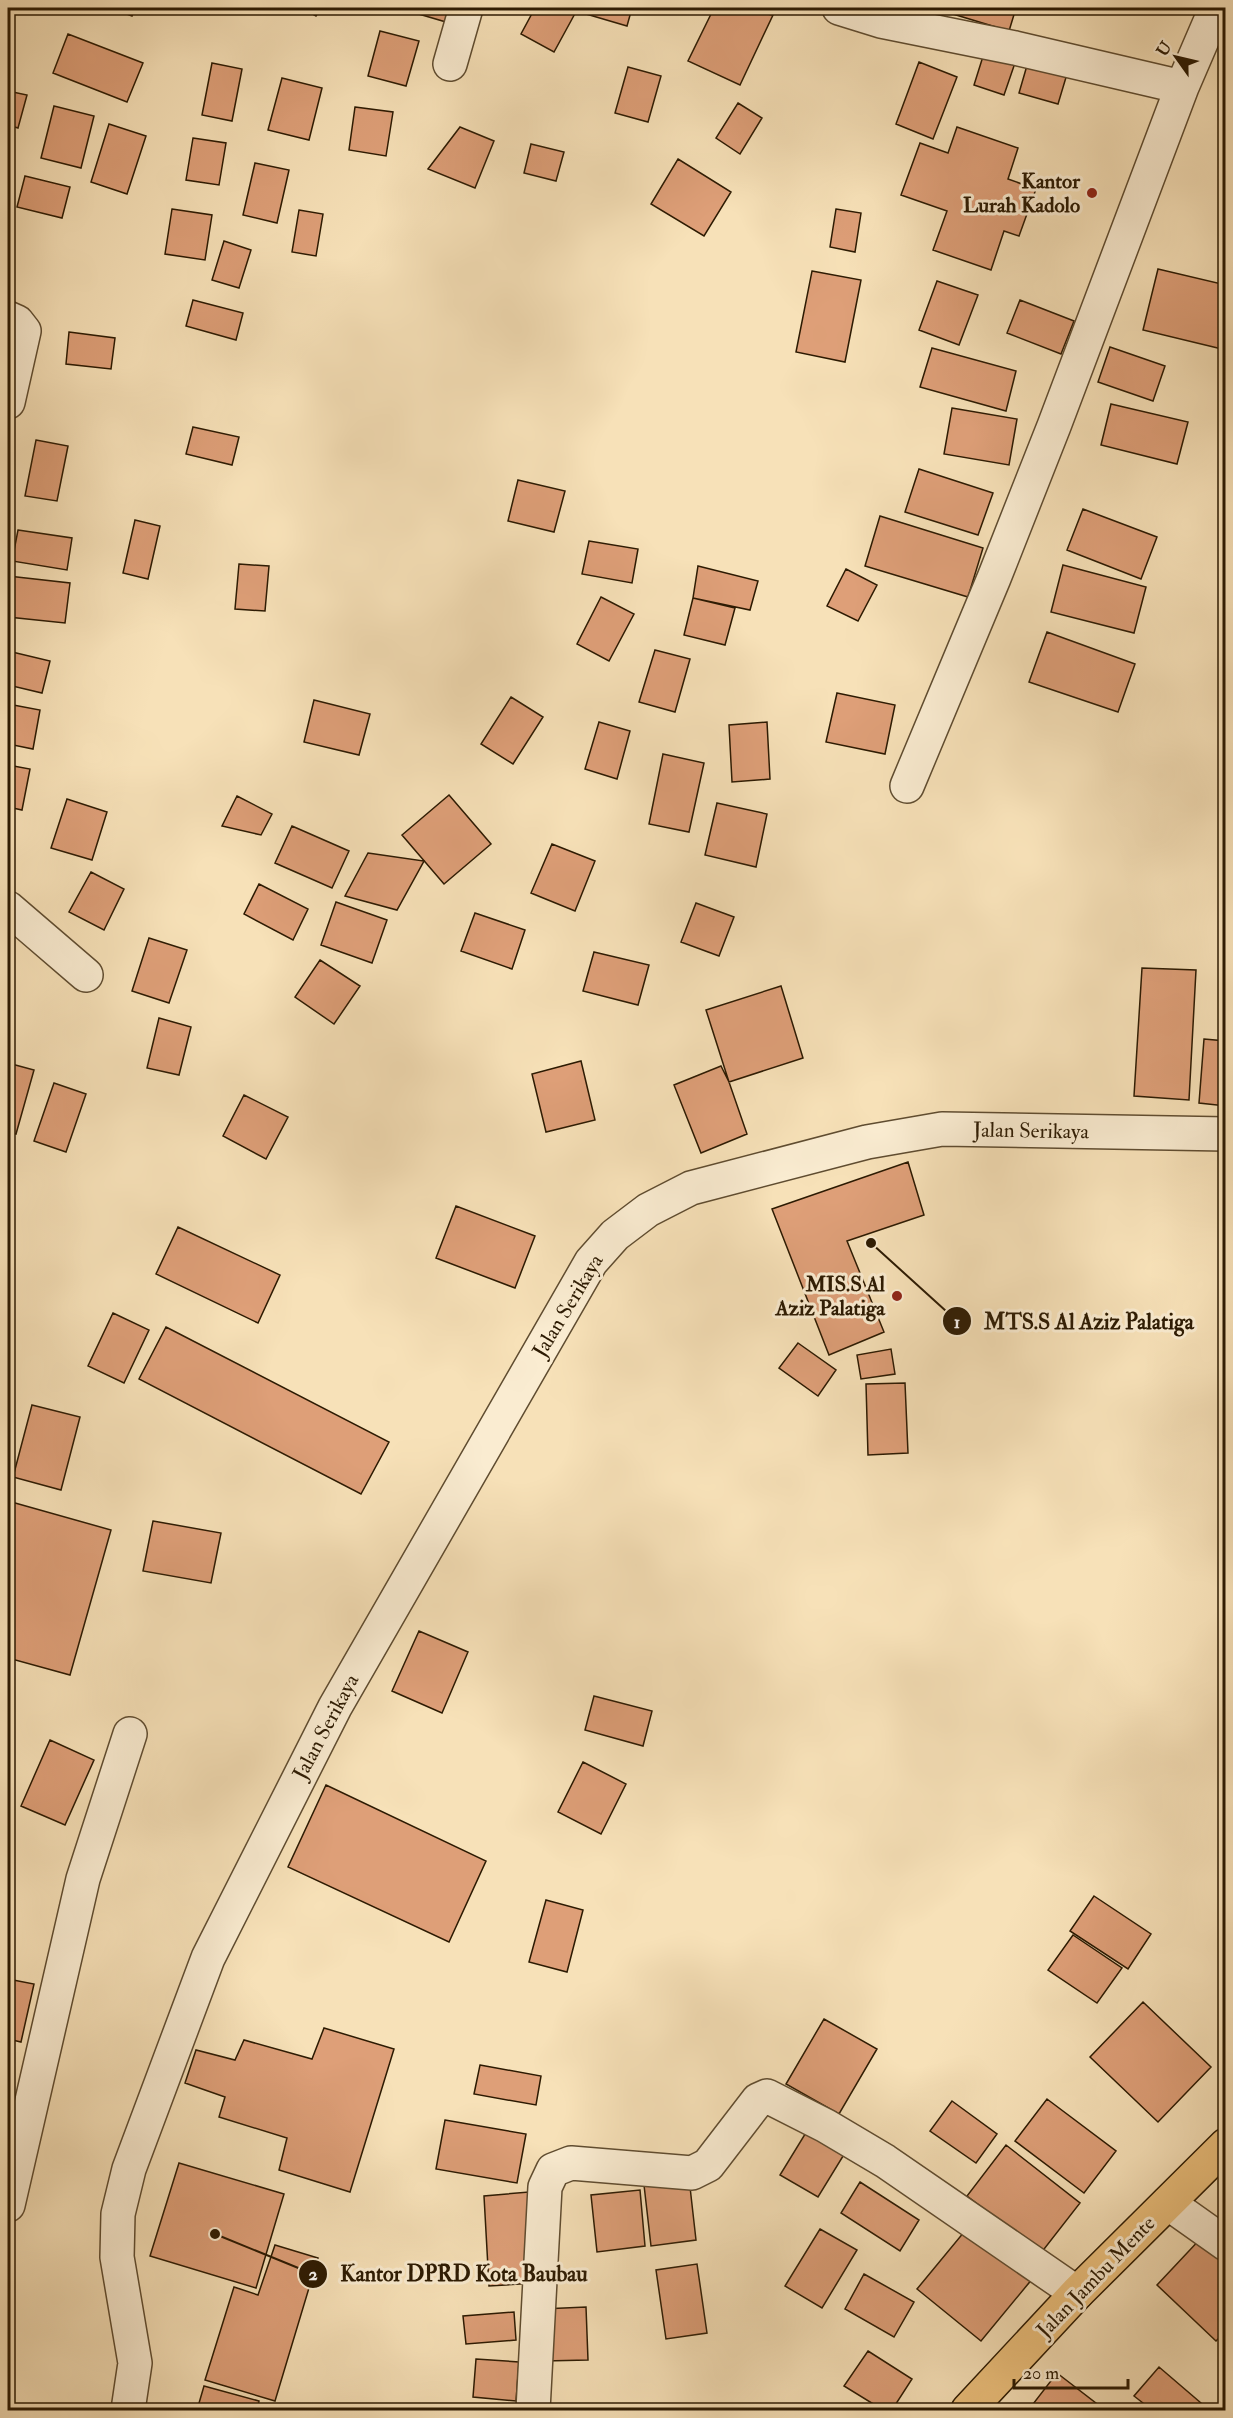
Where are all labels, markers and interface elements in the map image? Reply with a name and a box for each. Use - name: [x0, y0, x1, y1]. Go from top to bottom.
- north arrow: [1146, 27, 1206, 87]
- text: U: [1152, 38, 1177, 60]
- place label: Kantor Lurah Kadolo: [963, 168, 1081, 219]
- marker: Kantor Lurah Kadolo: [1085, 186, 1099, 200]
- street label: Jalan Serikaya: [972, 1116, 1090, 1146]
- street label: Jalan Serikaya: [526, 1249, 610, 1363]
- place label: MIS.S Al Aziz Palatiga: [775, 1271, 886, 1322]
- marker: MIS.S Al Aziz Palatiga: [890, 1289, 904, 1303]
- callout: MTS.S Al Aziz Palatiga: [942, 1301, 1206, 1341]
- text: MTS.S Al Aziz Palatiga: [983, 1308, 1195, 1337]
- text: 1: [954, 1311, 960, 1334]
- street label: Jalan Serikaya: [286, 1669, 365, 1785]
- street label: Jalan Jambu Mente: [1030, 2210, 1161, 2344]
- callout: Kantor DPRD Kota Baubau: [298, 2254, 600, 2294]
- text: Kantor DPRD Kota Baubau: [340, 2260, 588, 2288]
- text: 2: [308, 2263, 318, 2286]
- scale bar: [1014, 2352, 1128, 2390]
- text: 20 m: [1023, 2362, 1059, 2385]

